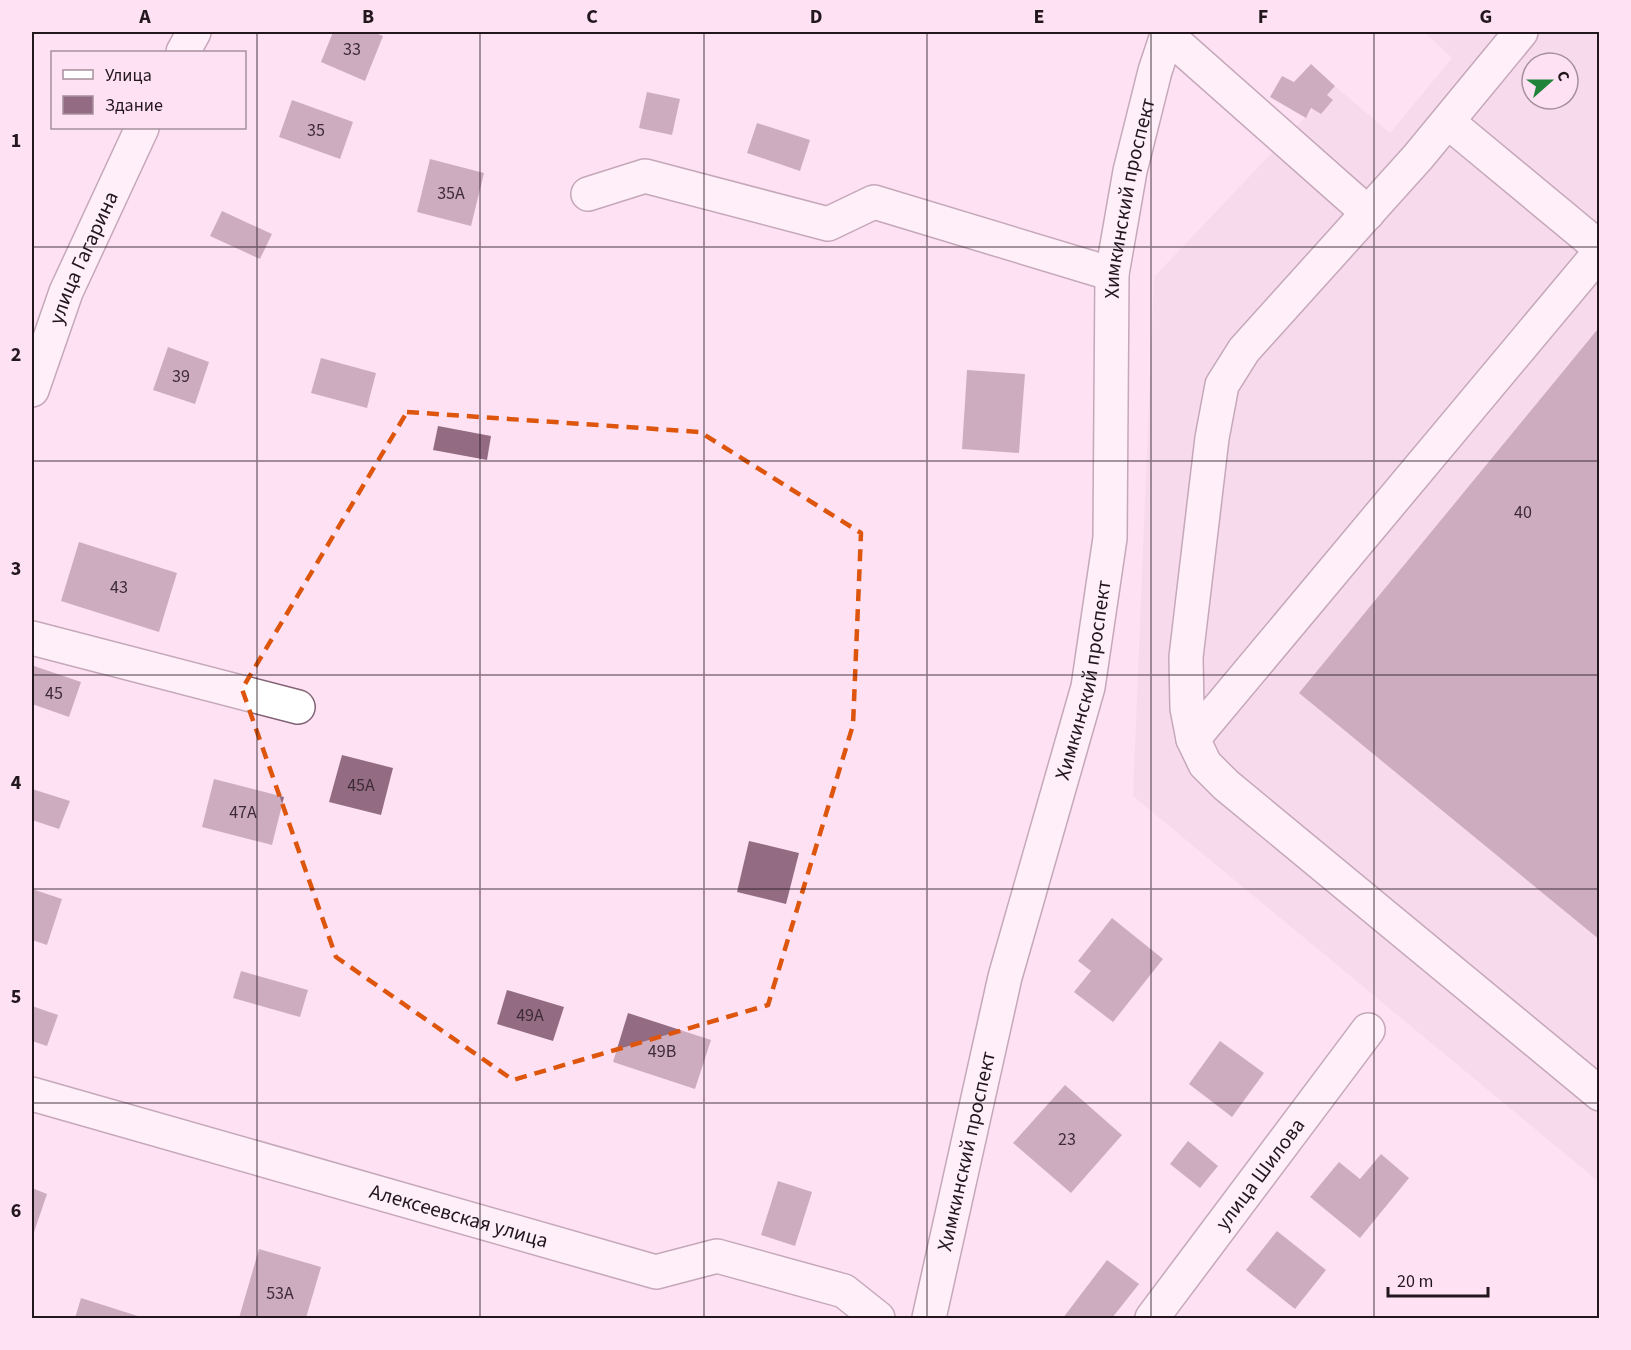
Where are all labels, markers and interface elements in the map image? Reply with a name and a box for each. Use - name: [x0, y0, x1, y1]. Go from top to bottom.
- text: A: [138, 3, 151, 31]
- text: B: [362, 3, 374, 31]
- text: C: [586, 3, 598, 31]
- text: D: [810, 3, 822, 31]
- text: E: [1034, 3, 1044, 31]
- text: F: [1258, 3, 1268, 31]
- text: G: [1480, 3, 1492, 31]
- house number: 33: [343, 37, 361, 62]
- legend: [51, 51, 246, 129]
- north arrow: [1520, 51, 1580, 111]
- text: Улица: [105, 63, 152, 88]
- text: С: [1551, 68, 1575, 84]
- text: Здание: [105, 93, 163, 118]
- street label: Химкинский проспект: [1097, 94, 1163, 299]
- house number: 35: [307, 118, 325, 143]
- text: 1: [11, 127, 21, 155]
- house number: 35А: [437, 181, 465, 206]
- street label: улица Гагарина: [41, 186, 126, 328]
- text: 2: [11, 341, 21, 369]
- house number: 39: [172, 364, 190, 389]
- house number: 40: [1514, 500, 1532, 525]
- text: 3: [11, 555, 21, 583]
- house number: 43: [110, 575, 128, 600]
- street label: Химкинский проспект: [1047, 578, 1119, 783]
- house number: 45: [45, 681, 63, 706]
- text: 4: [11, 769, 22, 797]
- house number: 45А: [347, 773, 375, 798]
- house number: 47А: [229, 800, 257, 825]
- text: 5: [11, 983, 21, 1011]
- house number: 49А: [516, 1003, 544, 1028]
- house number: 49В: [648, 1039, 676, 1064]
- street label: Химкинский проспект: [929, 1048, 1003, 1254]
- street label: улица Шилова: [1208, 1112, 1312, 1236]
- house number: 23: [1058, 1127, 1076, 1152]
- street label: Алексеевская улица: [366, 1176, 552, 1256]
- text: 6: [11, 1197, 21, 1225]
- scale bar: [1388, 1260, 1488, 1298]
- text: 20 m: [1397, 1269, 1433, 1294]
- house number: 53А: [266, 1281, 294, 1306]

